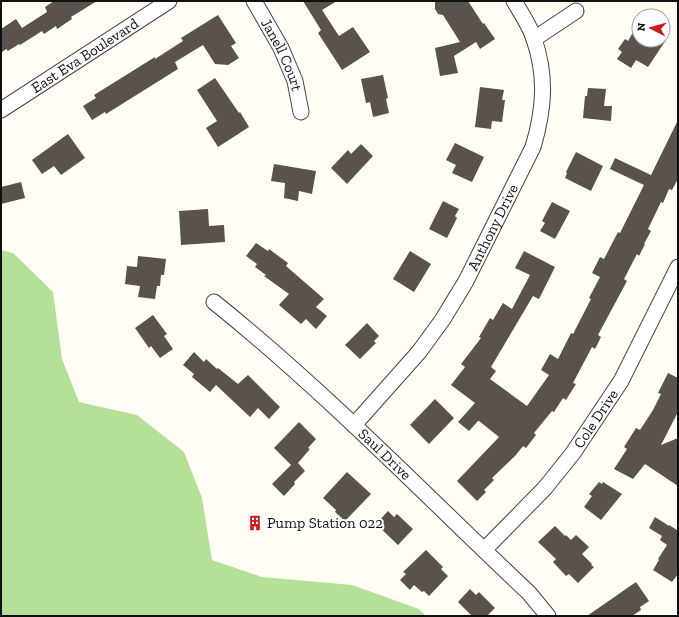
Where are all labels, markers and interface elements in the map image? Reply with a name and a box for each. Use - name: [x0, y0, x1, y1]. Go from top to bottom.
- north arrow: [631, 8, 671, 48]
- street label: East Eva Boulevard: [28, 14, 143, 97]
- street label: Janell Court: [257, 15, 306, 93]
- text: N: [635, 22, 649, 32]
- street label: Anthony Drive: [464, 181, 522, 274]
- street label: Cole Drive: [570, 386, 622, 452]
- street label: Saul Drive: [355, 425, 415, 484]
- building icon: Pump Station 022: [246, 514, 264, 532]
- place label: Pump Station 022: [267, 514, 383, 532]

